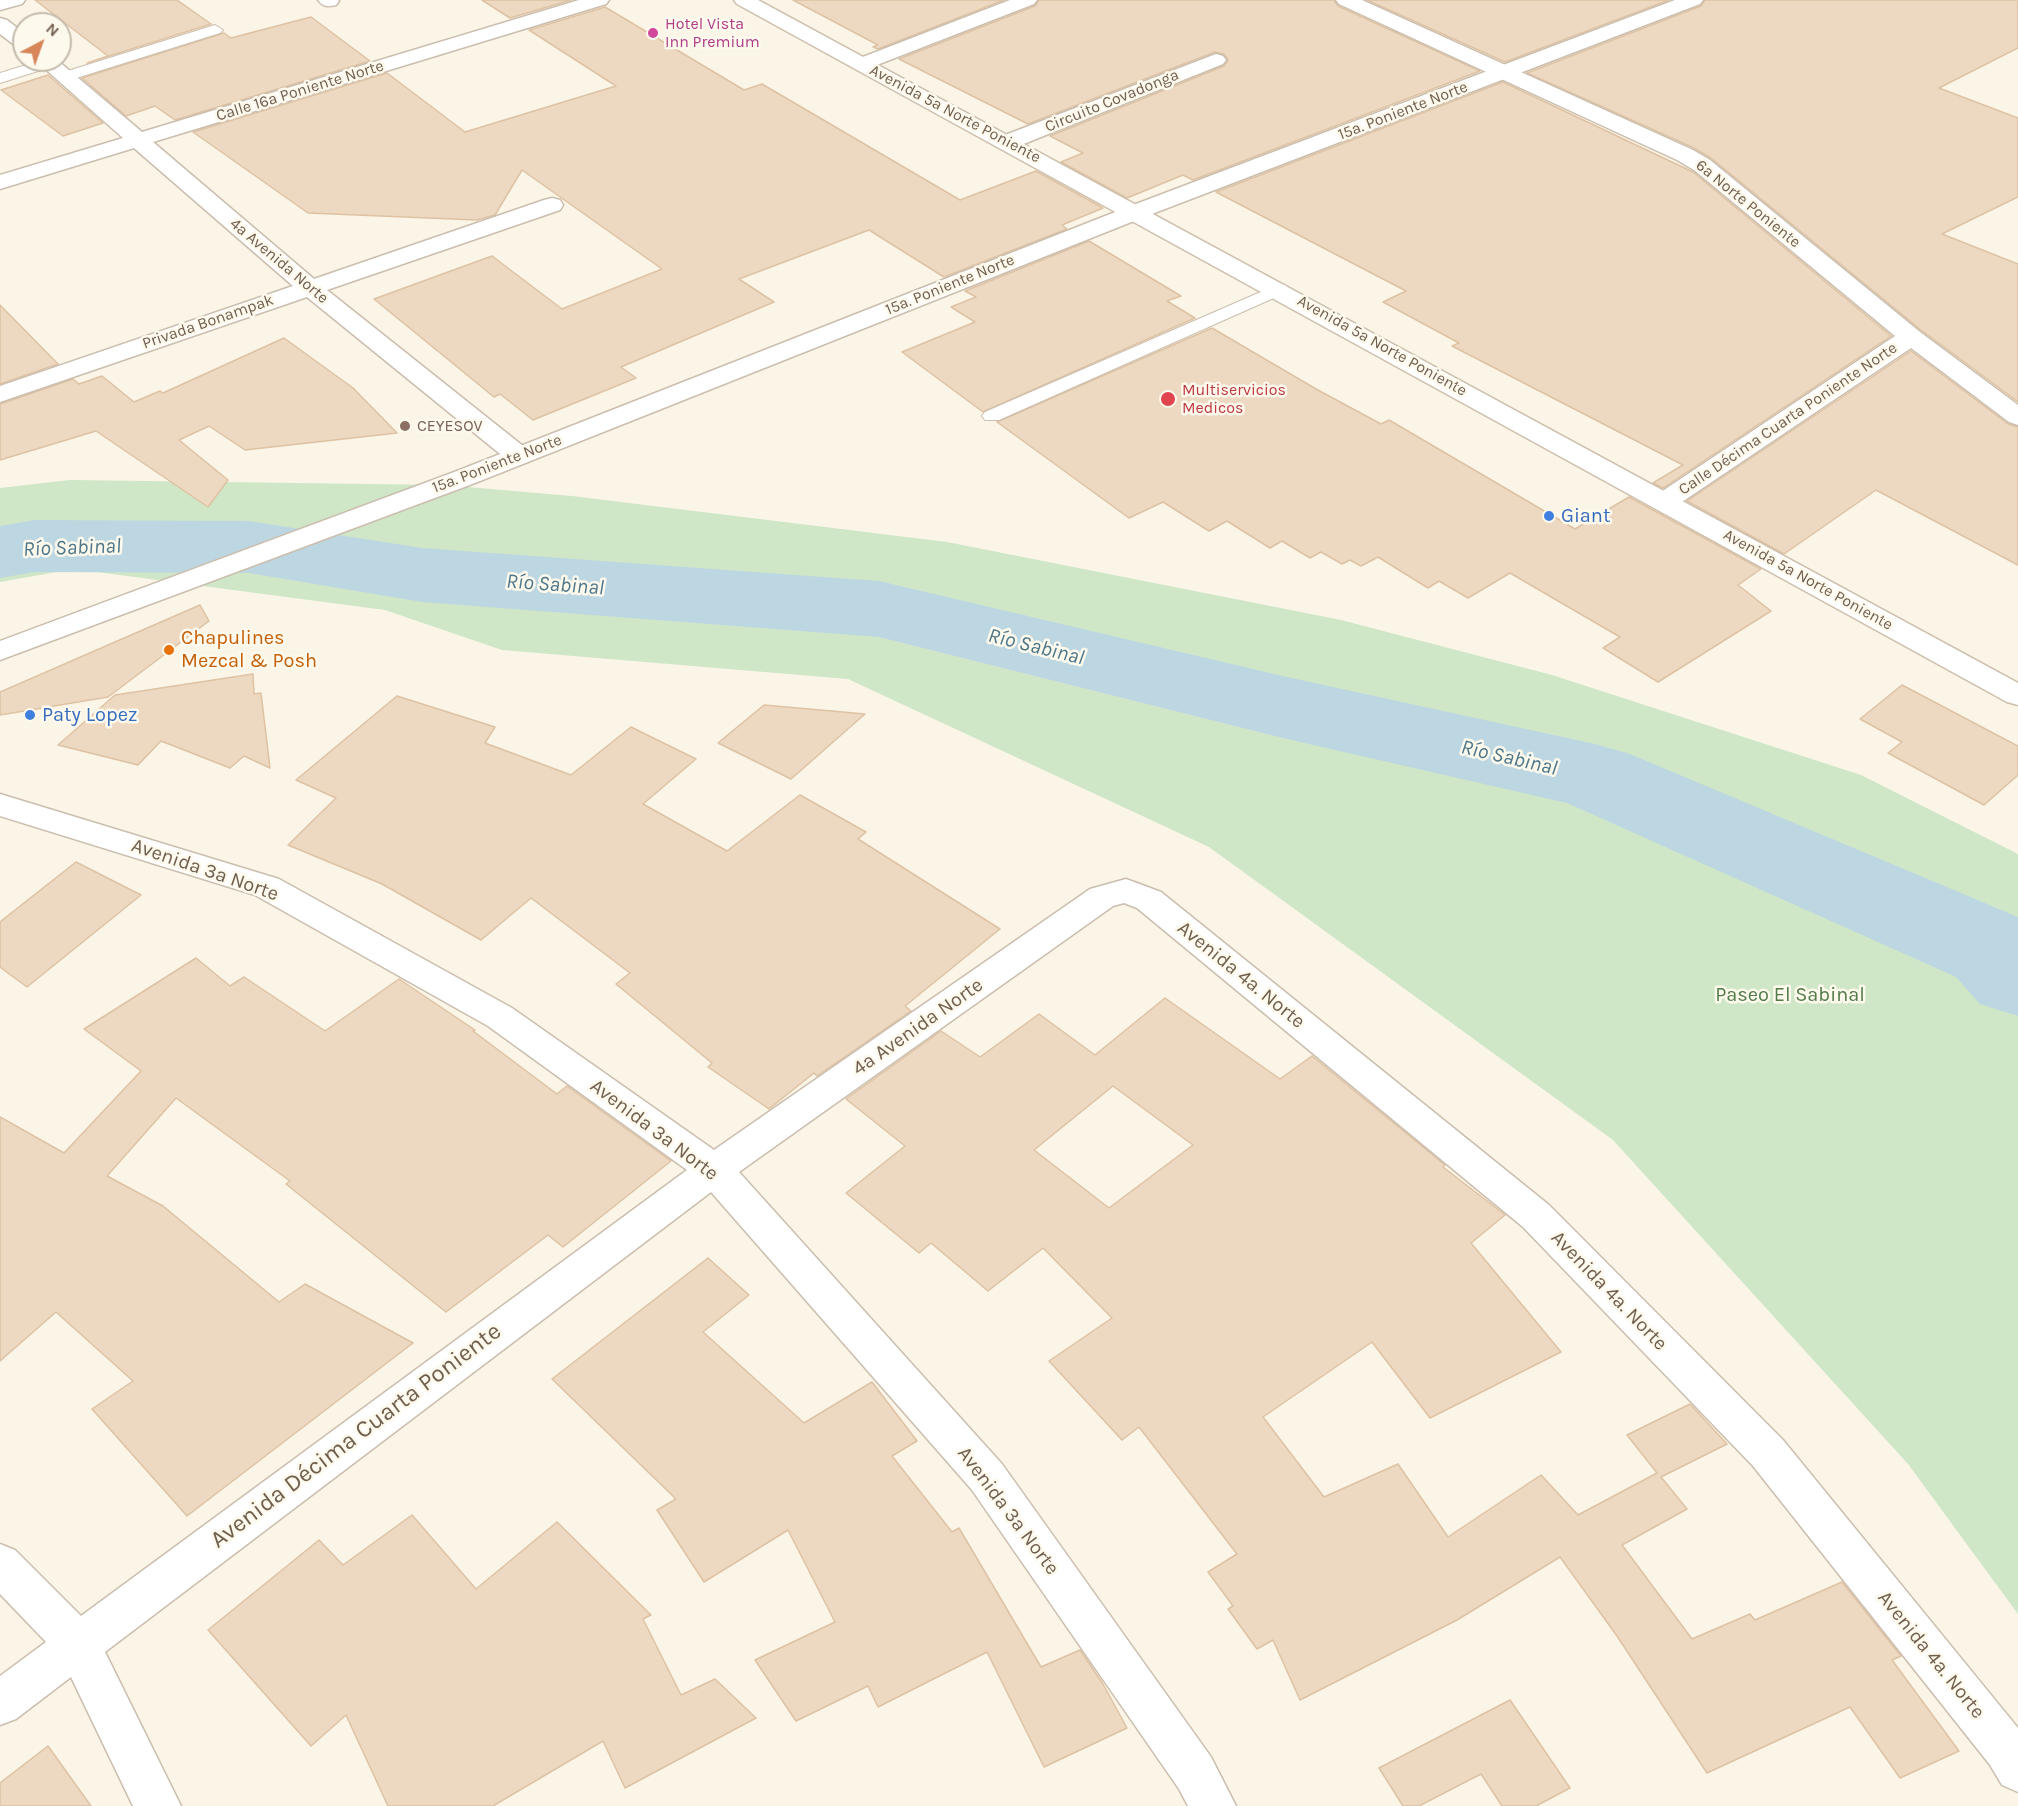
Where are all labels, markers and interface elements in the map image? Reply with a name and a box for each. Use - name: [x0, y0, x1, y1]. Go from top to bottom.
- north arrow: [12, 12, 72, 72]
- place label: Hotel Vista Inn Premium: [665, 14, 760, 52]
- text: N: [42, 19, 63, 40]
- marker: Hotel Vista Inn Premium: [646, 26, 660, 40]
- street label: Calle 16a Poniente Norte: [214, 56, 386, 126]
- street label: Avenida 5a Norte Poniente: [866, 61, 1044, 167]
- street label: Circuito Covadonga: [1042, 65, 1182, 137]
- street label: 15a. Poniente Norte: [1335, 77, 1471, 145]
- street label: 6a Norte Poniente: [1692, 156, 1804, 252]
- street label: 4a Avenida Norte: [226, 214, 332, 308]
- street label: 15a. Poniente Norte: [883, 250, 1017, 320]
- street label: Privada Bonampak: [140, 291, 276, 353]
- street label: Avenida 5a Norte Poniente: [1294, 291, 1470, 401]
- street label: Calle Décima Cuarta Poniente Norte: [1675, 339, 1901, 499]
- place label: Multiservicios Medicos: [1182, 380, 1286, 418]
- marker: Multiservicios Medicos: [1159, 390, 1177, 408]
- place label: CEYESOV: [417, 416, 482, 436]
- marker: CEYESOV: [398, 419, 412, 433]
- street label: 15a. Poniente Norte: [429, 430, 565, 498]
- place label: Giant: [1561, 504, 1610, 528]
- marker: Giant: [1542, 509, 1556, 523]
- street label: Avenida 5a Norte Poniente: [1720, 525, 1896, 635]
- water label: Río Sabinal: [23, 534, 121, 562]
- water label: Río Sabinal: [505, 569, 605, 601]
- water label: Río Sabinal: [985, 623, 1087, 671]
- place label: Chapulines Mezcal & Posh: [181, 626, 317, 673]
- marker: Chapulines Mezcal & Posh: [162, 643, 176, 657]
- place label: Paty Lopez: [42, 703, 137, 727]
- marker: Paty Lopez: [23, 708, 37, 722]
- water label: Río Sabinal: [1458, 735, 1560, 781]
- street label: Avenida 3a Norte: [128, 834, 282, 906]
- street label: Avenida 4a. Norte: [1172, 916, 1310, 1034]
- street label: 4a Avenida Norte: [848, 973, 988, 1081]
- park label: Paseo El Sabinal: [1715, 983, 1865, 1007]
- street label: Avenida 3a Norte: [585, 1074, 723, 1186]
- street label: Avenida 4a. Norte: [1546, 1226, 1672, 1356]
- street label: Avenida Décima Cuarta Poniente: [205, 1317, 507, 1555]
- street label: Avenida 3a Norte: [952, 1442, 1064, 1580]
- street label: Avenida 4a. Norte: [1872, 1586, 1990, 1724]

